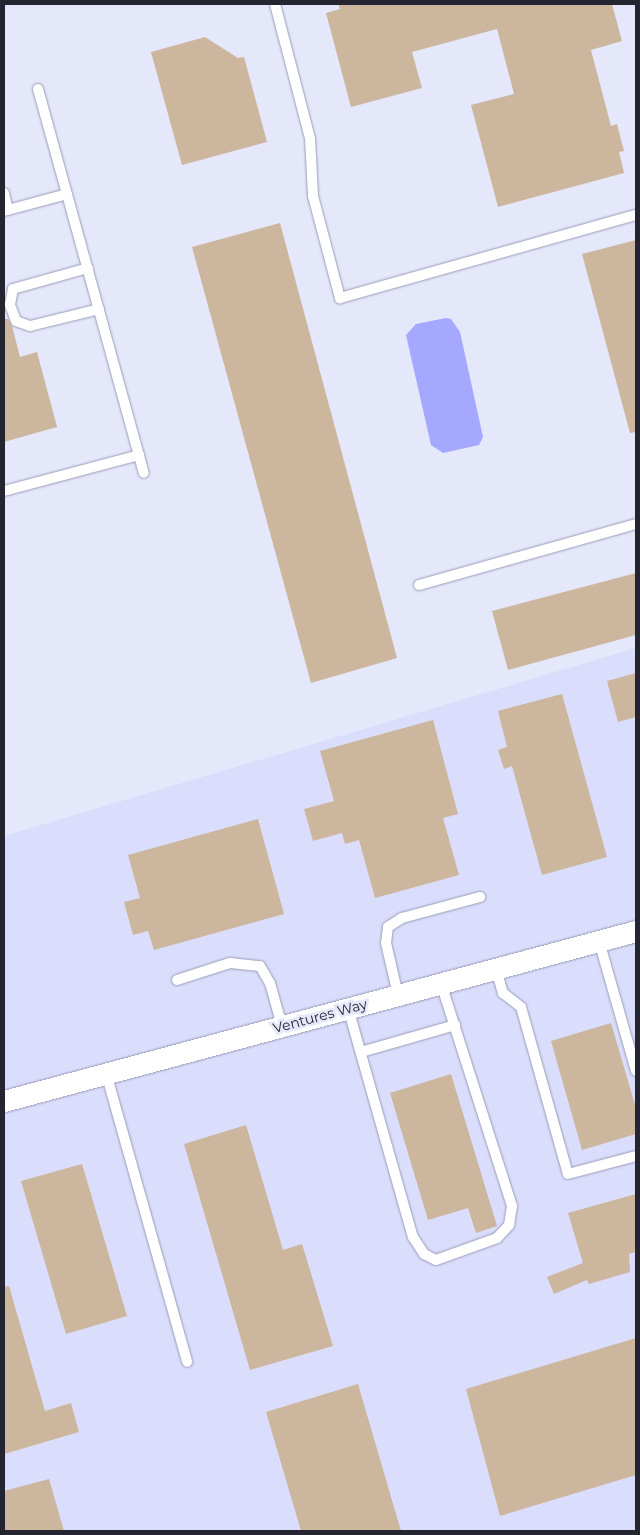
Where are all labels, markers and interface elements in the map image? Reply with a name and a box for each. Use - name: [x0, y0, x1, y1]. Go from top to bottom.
- street label: Ventures Way: [271, 995, 369, 1037]

